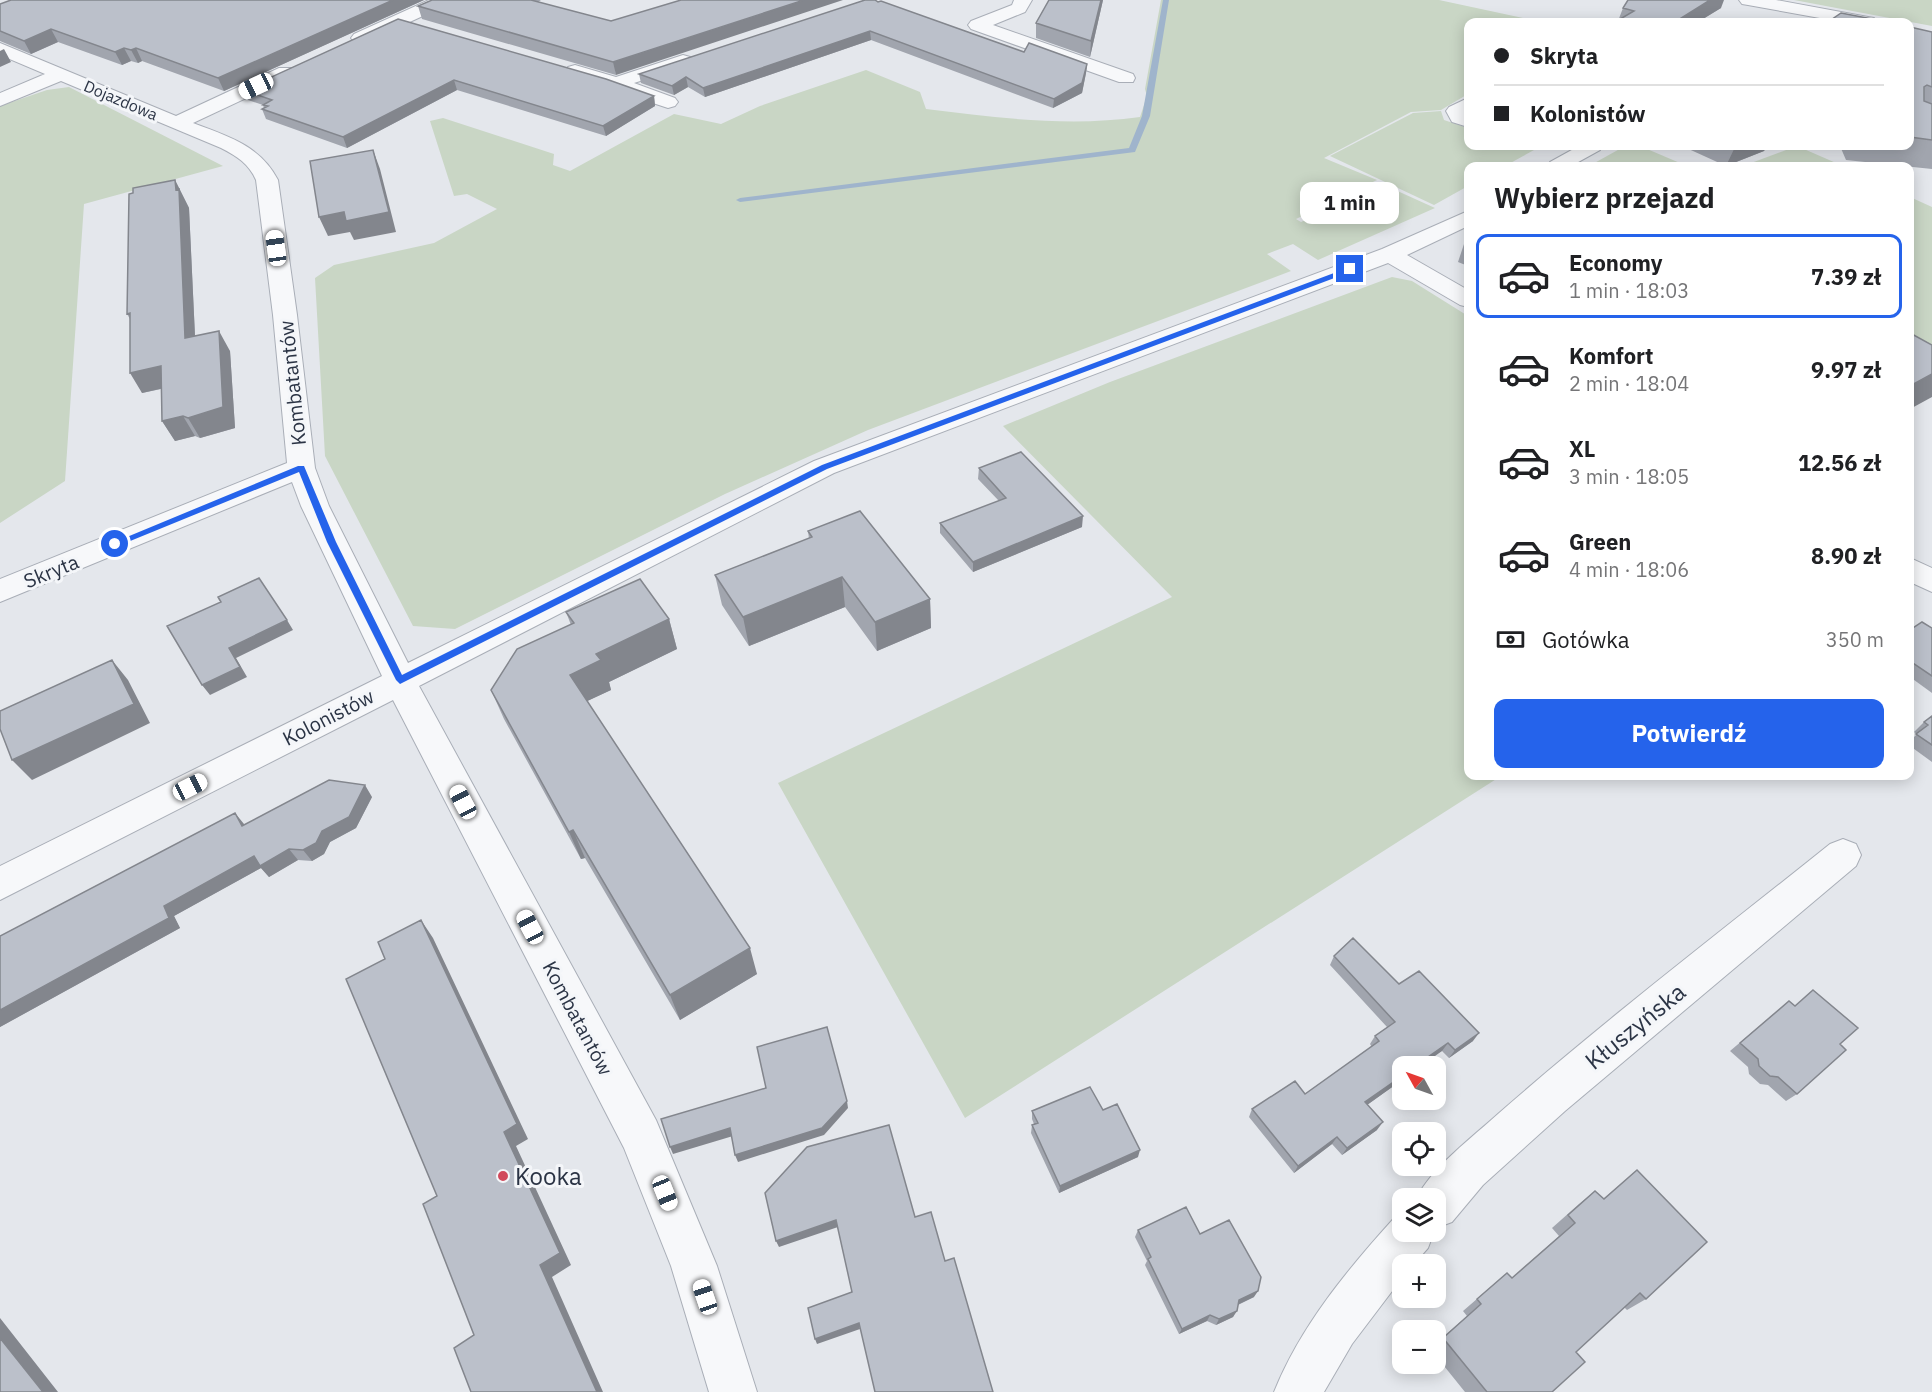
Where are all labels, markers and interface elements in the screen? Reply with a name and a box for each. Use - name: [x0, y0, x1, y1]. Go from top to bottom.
- text: Skryta: [1530, 41, 1598, 70]
- car: [236, 70, 276, 102]
- street label: Dojazdowa: [81, 75, 161, 125]
- text: Kolonistów: [1530, 99, 1646, 128]
- text: Wybierz przejazd: [1494, 180, 1715, 215]
- callout: 1 min: [1300, 182, 1400, 224]
- text: 1 min: [1323, 189, 1376, 216]
- car: [265, 229, 287, 267]
- text: Economy: [1569, 248, 1663, 277]
- icon: car: [1497, 249, 1551, 303]
- route end: [1336, 255, 1363, 282]
- text: 7.39 zł: [1811, 262, 1881, 291]
- text: 1 min · 18:03: [1569, 277, 1689, 304]
- street label: Kombatantów: [272, 319, 312, 447]
- text: Komfort: [1569, 341, 1654, 370]
- icon: car: [1497, 342, 1551, 396]
- text: 9.97 zł: [1811, 355, 1881, 384]
- text: 2 min · 18:04: [1569, 370, 1689, 397]
- text: XL: [1569, 434, 1595, 463]
- icon: car: [1497, 435, 1551, 489]
- text: 12.56 zł: [1798, 448, 1881, 477]
- text: 3 min · 18:05: [1569, 463, 1689, 490]
- text: Green: [1569, 527, 1631, 556]
- icon: car: [1497, 528, 1551, 582]
- route start: [101, 530, 128, 557]
- text: 8.90 zł: [1811, 541, 1881, 570]
- street label: Skryta: [19, 548, 83, 594]
- text: 4 min · 18:06: [1569, 556, 1689, 583]
- icon: cash: [1494, 623, 1527, 656]
- text: Gotówka: [1542, 625, 1630, 654]
- text: 350 m: [1826, 626, 1884, 653]
- street label: Kolonistów: [278, 682, 378, 752]
- button: Potwierdź: [1494, 699, 1884, 768]
- car: [170, 771, 210, 803]
- car: [447, 782, 479, 822]
- car: [514, 907, 546, 947]
- street label: Kombatantów: [537, 956, 619, 1080]
- street label: Kłuszyńska: [1578, 975, 1692, 1076]
- north arrow: [1392, 1056, 1446, 1110]
- map controls: [1392, 1056, 1446, 1374]
- button: locate: [1392, 1122, 1446, 1176]
- place label: Kooka: [515, 1160, 582, 1192]
- marker: Kooka: [496, 1169, 510, 1183]
- car: [650, 1173, 680, 1213]
- button: layers: [1392, 1188, 1446, 1242]
- button: +: [1392, 1254, 1446, 1308]
- car: [691, 1277, 719, 1317]
- button: −: [1392, 1320, 1446, 1374]

